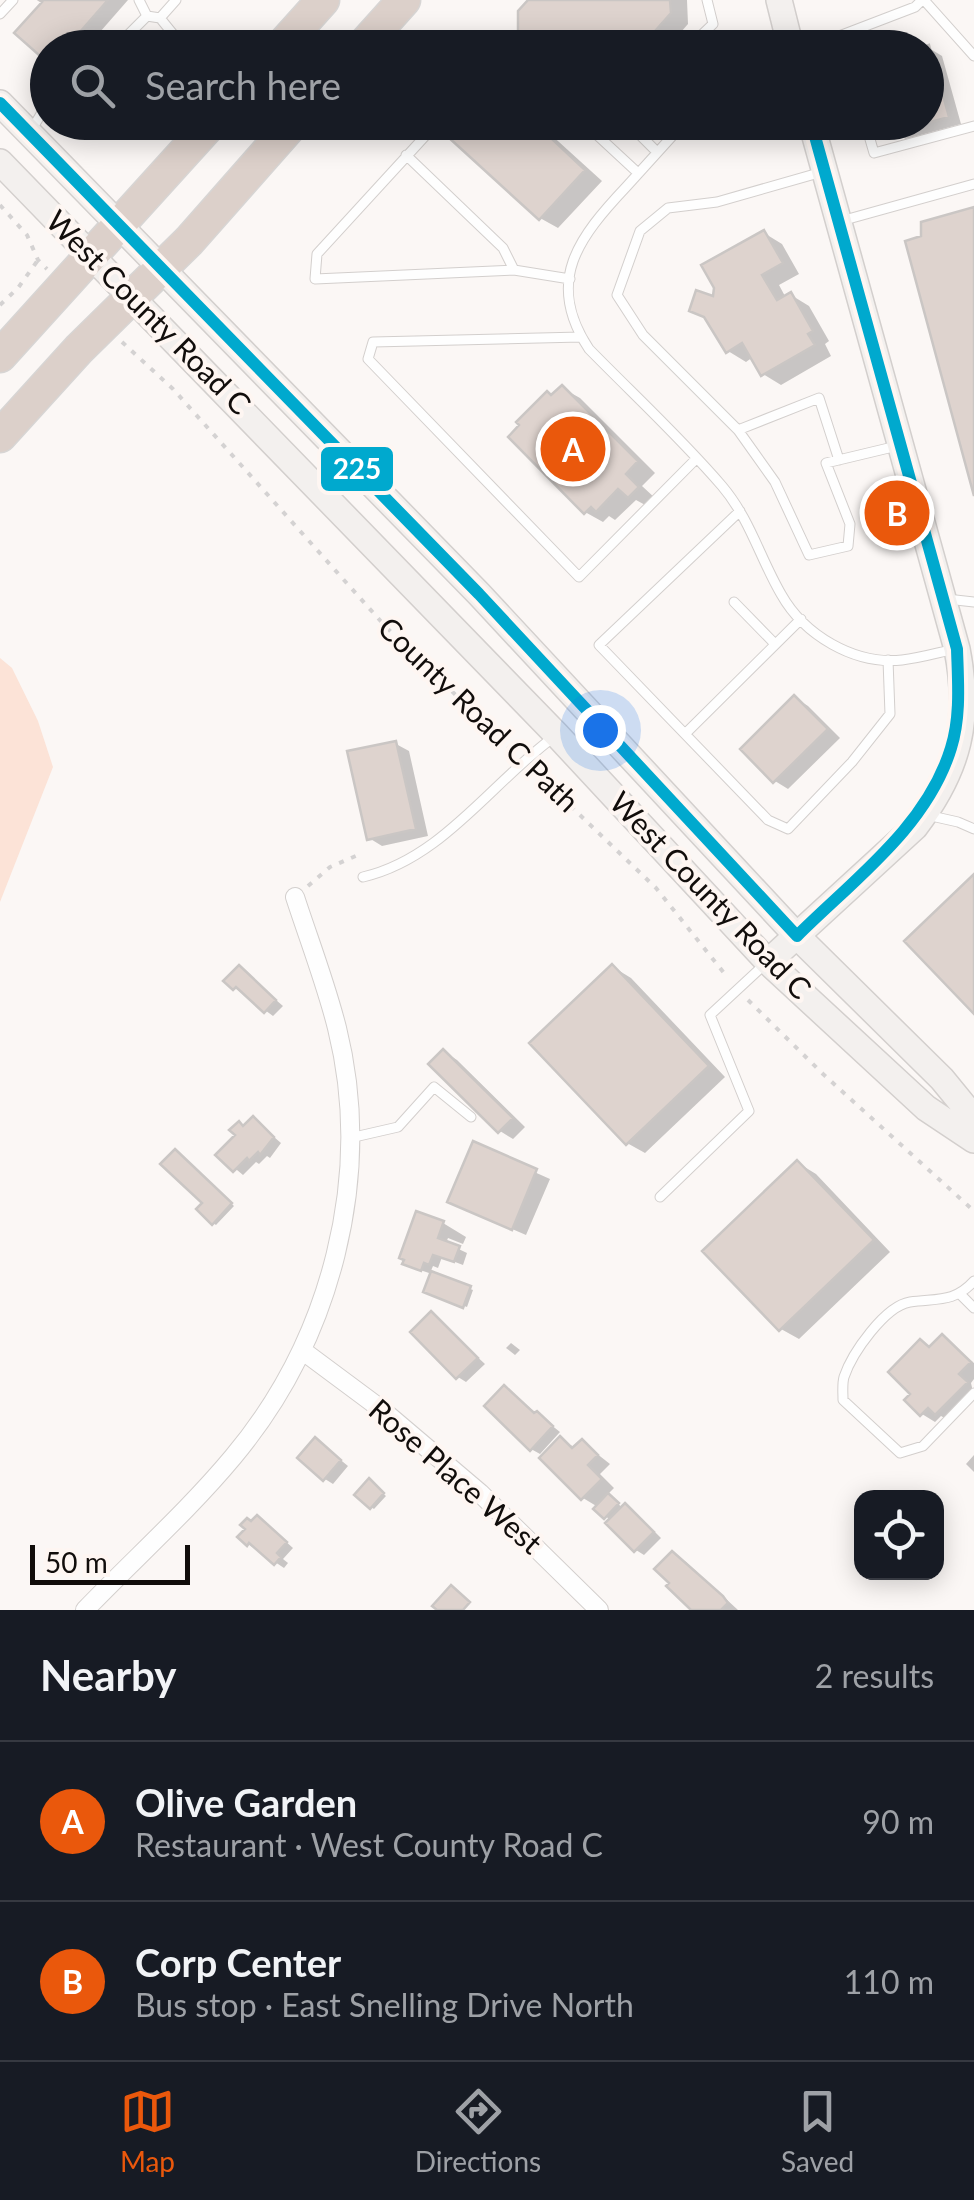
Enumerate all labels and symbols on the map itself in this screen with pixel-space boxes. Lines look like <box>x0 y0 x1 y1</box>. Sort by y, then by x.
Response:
street label: West County Road C <box>40 202 259 421</box>
pin: A <box>540 412 606 486</box>
line badge: 225 <box>319 445 395 493</box>
text: 225 <box>333 451 381 485</box>
pin: B <box>864 476 930 550</box>
street label: County Road C Path <box>372 609 587 819</box>
your location <box>575 705 626 756</box>
street label: West County Road C <box>603 784 820 1006</box>
street label: Rose Place West <box>362 1391 550 1561</box>
scale bar <box>30 1540 190 1584</box>

